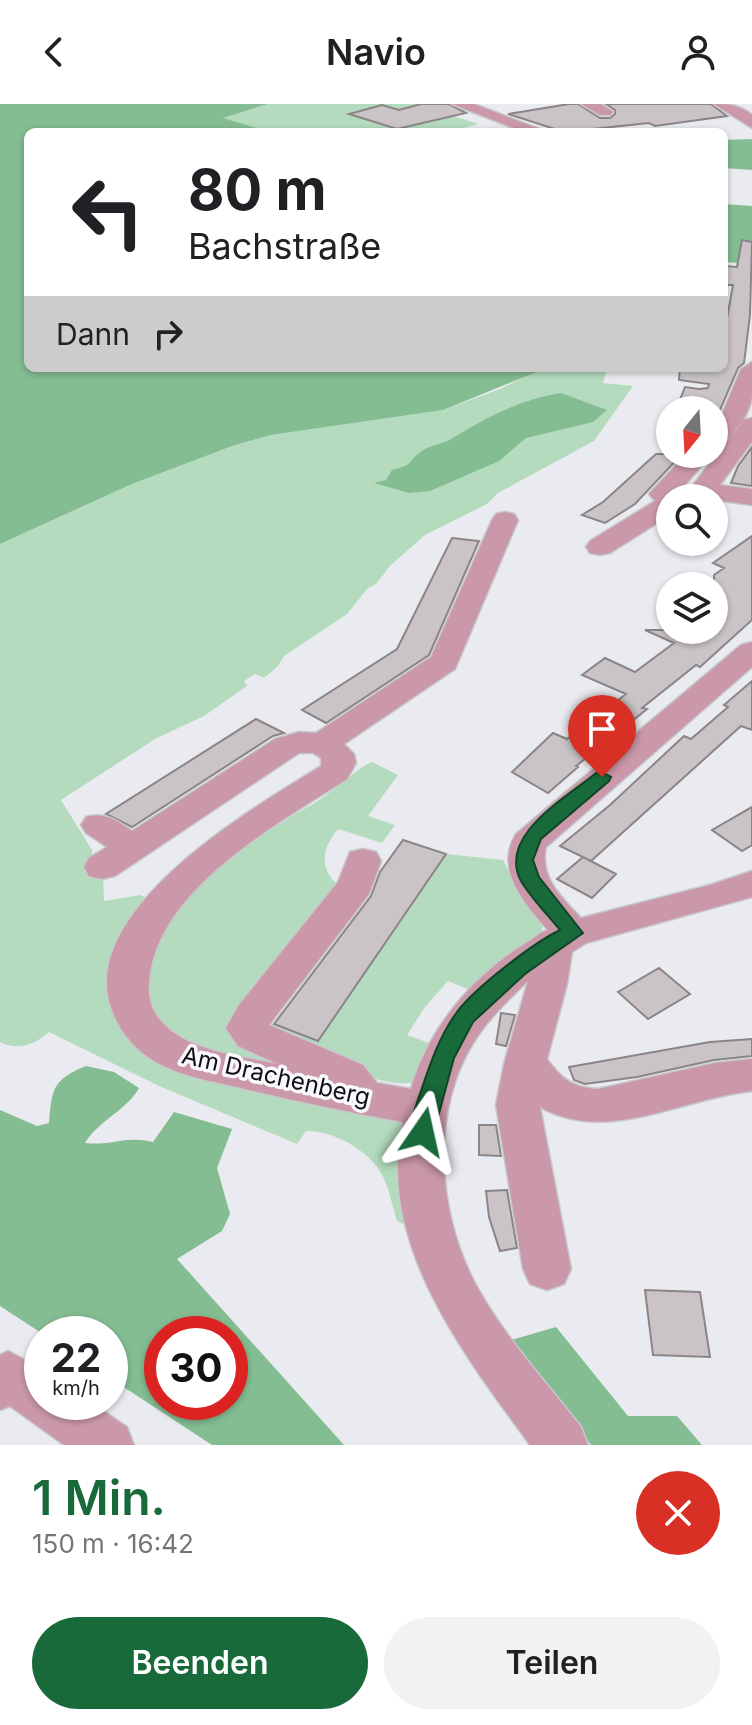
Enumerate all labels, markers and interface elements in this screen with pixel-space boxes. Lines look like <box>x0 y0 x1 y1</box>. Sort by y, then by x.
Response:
icon: back <box>32 30 76 74</box>
text: Navio <box>326 30 426 74</box>
icon: person <box>676 30 720 74</box>
text: 80 m <box>188 156 327 224</box>
icon: left <box>56 160 160 264</box>
text: Bachstraße <box>188 224 381 268</box>
icon: right <box>146 312 190 356</box>
text: Dann <box>56 316 130 352</box>
north arrow <box>656 396 728 468</box>
map controls <box>656 396 728 644</box>
button: search <box>656 484 728 556</box>
button: layers <box>656 572 728 644</box>
pin <box>568 695 636 777</box>
icon: arrive <box>580 707 624 751</box>
street label: Am Drachenberg <box>179 1040 373 1112</box>
position arrow <box>381 1090 465 1174</box>
speed limit sign: 30 <box>144 1316 248 1420</box>
text: 22 <box>51 1333 101 1382</box>
text: km/h <box>52 1376 100 1400</box>
text: 1 Min. <box>32 1468 166 1527</box>
button: close <box>636 1471 720 1555</box>
text: 150 m · 16:42 <box>32 1528 194 1559</box>
button: Beenden <box>32 1617 368 1709</box>
button: Teilen <box>384 1617 720 1709</box>

